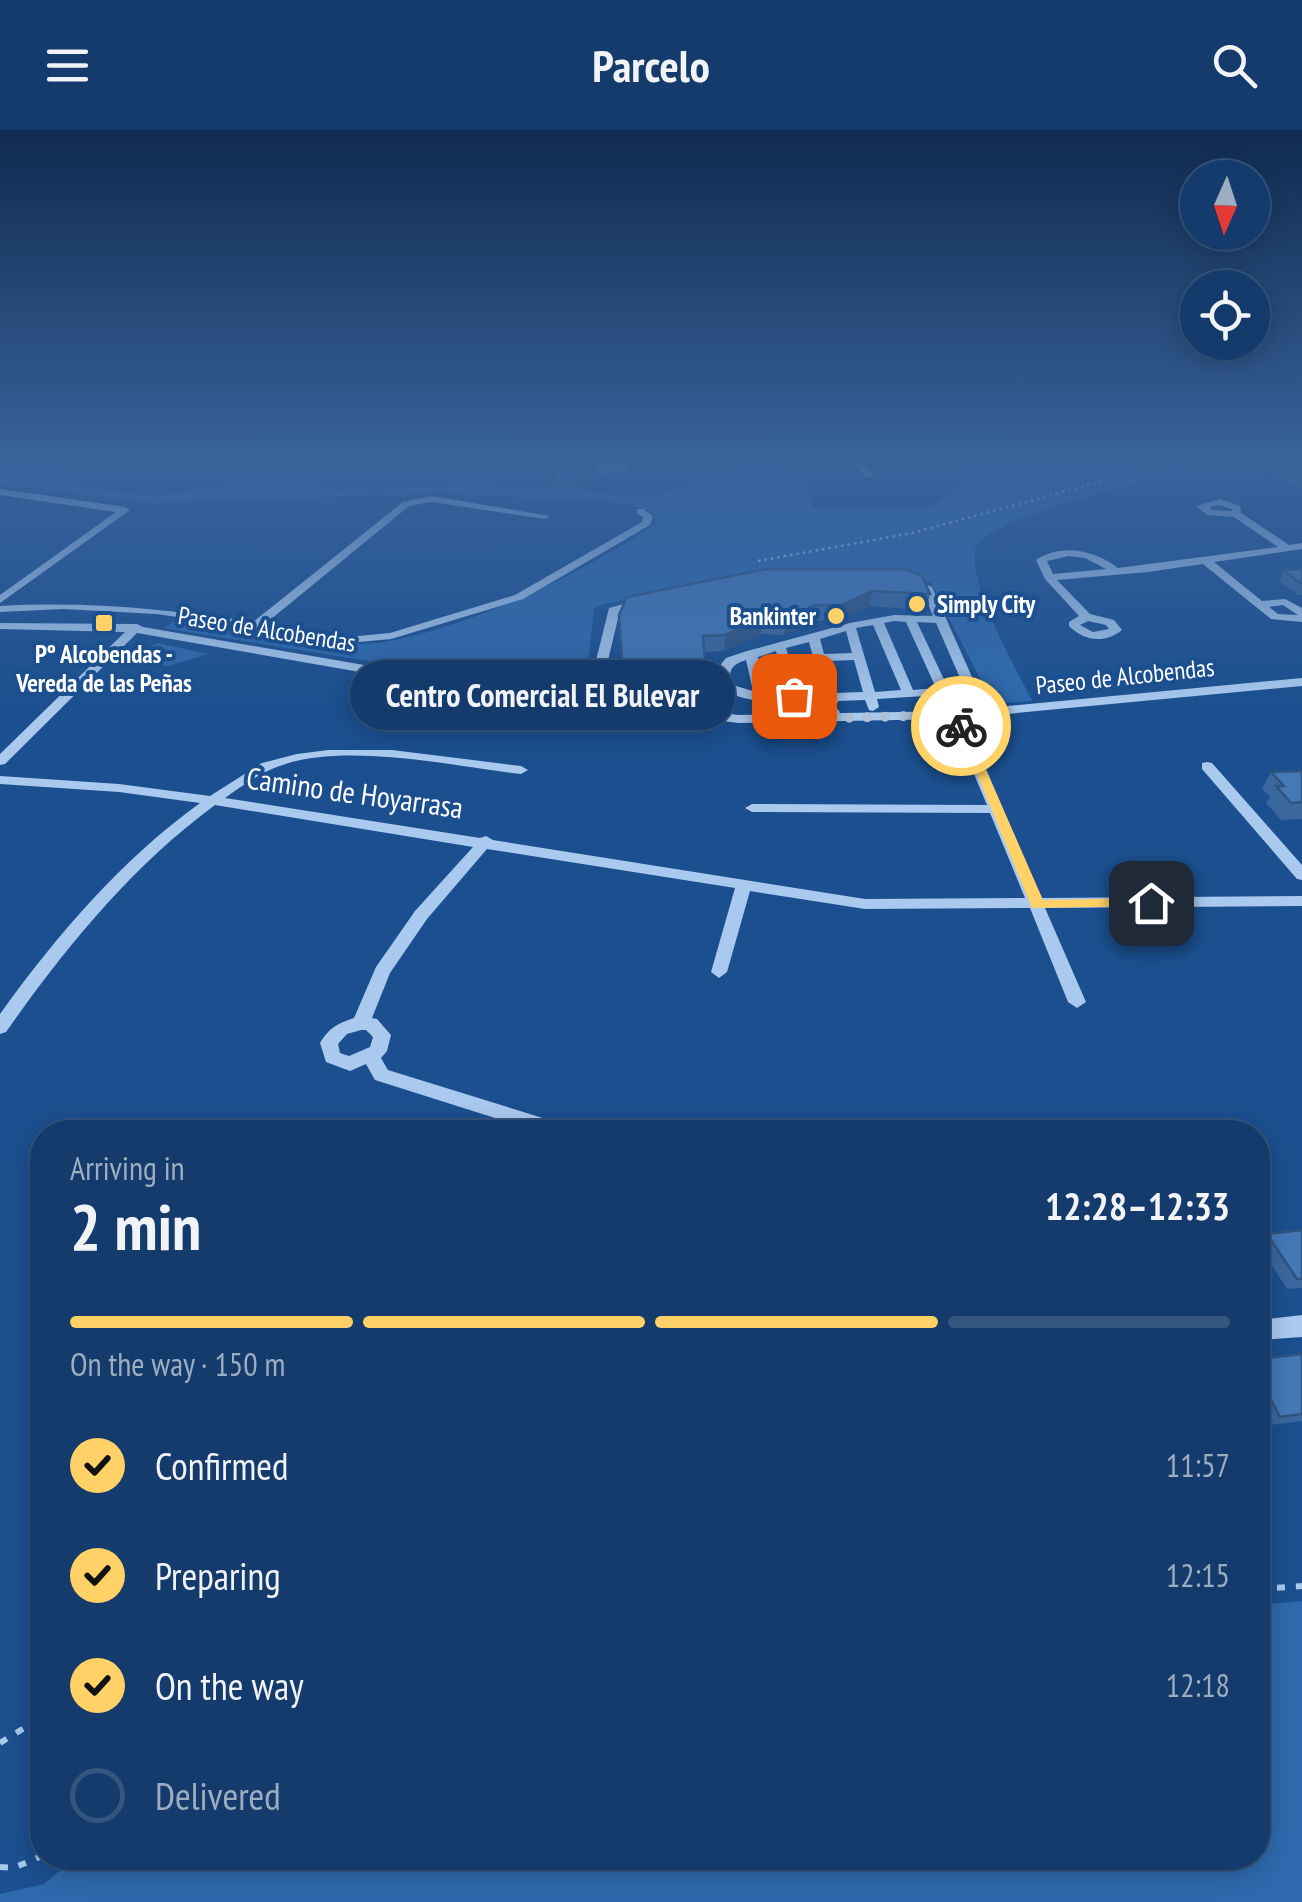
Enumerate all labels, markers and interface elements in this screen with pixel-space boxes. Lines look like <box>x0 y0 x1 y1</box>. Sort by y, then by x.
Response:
text: Parcelo <box>592 36 710 94</box>
icon: menu <box>40 38 95 93</box>
icon: search <box>1207 38 1262 93</box>
north arrow <box>1180 160 1270 250</box>
map controls <box>1180 160 1270 360</box>
button: locate <box>1180 270 1270 360</box>
place label: Simply City <box>937 588 1036 620</box>
marker: Simply City <box>906 593 928 615</box>
street label: Paseo de Alcobendas <box>176 599 358 659</box>
place label: Bankinter <box>730 600 817 632</box>
marker: Bankinter <box>825 605 847 627</box>
marker: Pº Alcobendas - Vereda de las Peñas <box>93 612 115 634</box>
place label: Pº Alcobendas - Vereda de las Peñas <box>15 638 192 699</box>
street label: Paseo de Alcobendas <box>1034 651 1216 701</box>
pin <box>752 654 837 739</box>
callout: Centro Comercial El Bulevar <box>349 661 734 731</box>
icon: bag <box>767 669 822 724</box>
text: Centro Comercial El Bulevar <box>386 674 699 716</box>
courier <box>911 676 1011 776</box>
icon: bike <box>934 699 989 754</box>
street label: Camino de Hoyarrasa <box>244 758 466 826</box>
pin <box>1109 861 1194 946</box>
icon: home <box>1124 876 1179 931</box>
text: Arriving in <box>70 1147 185 1189</box>
text: 12:28–12:33 <box>1045 1181 1230 1230</box>
text: 2 min <box>70 1184 201 1268</box>
text: On the way · 150 m <box>70 1343 285 1385</box>
icon: check <box>70 1438 125 1493</box>
text: Confirmed <box>155 1441 288 1490</box>
text: 11:57 <box>1166 1444 1230 1486</box>
icon: check <box>70 1548 125 1603</box>
text: Preparing <box>155 1551 281 1600</box>
text: 12:15 <box>1166 1554 1230 1596</box>
icon: check <box>70 1658 125 1713</box>
text: On the way <box>155 1661 303 1710</box>
text: 12:18 <box>1166 1664 1230 1706</box>
text: Delivered <box>155 1771 281 1820</box>

